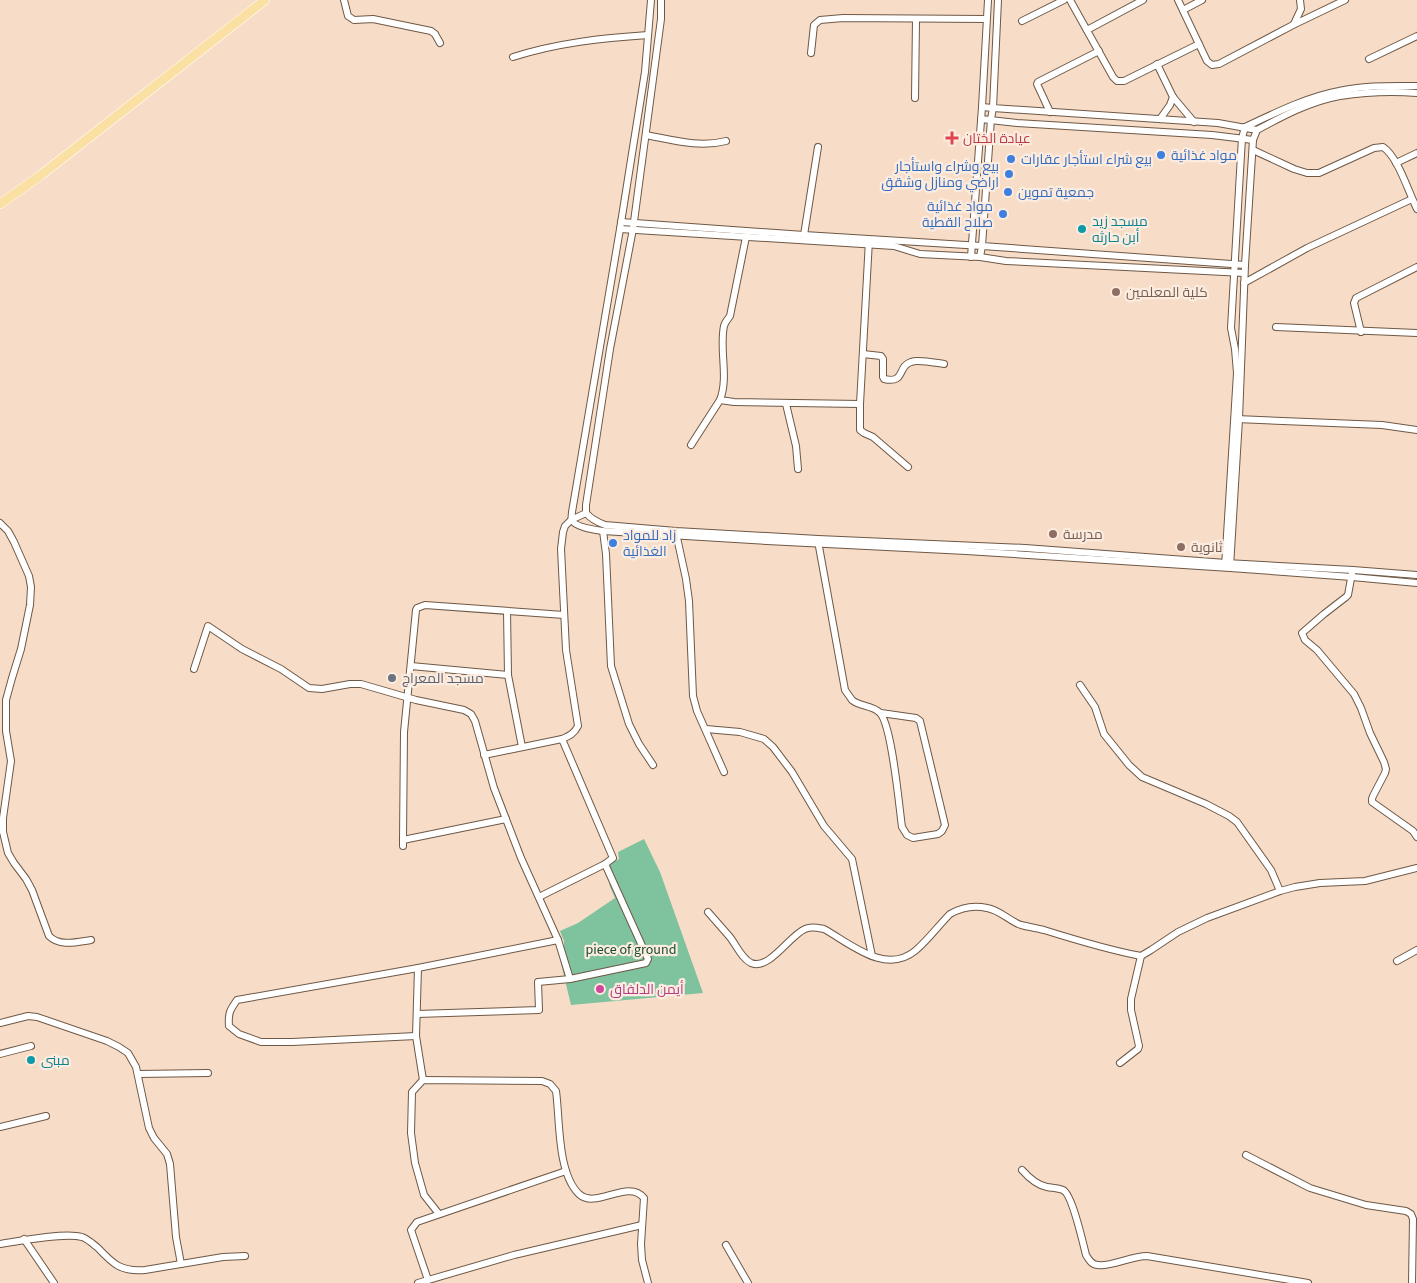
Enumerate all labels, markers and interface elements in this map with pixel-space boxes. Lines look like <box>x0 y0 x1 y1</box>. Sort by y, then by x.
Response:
place label: عيادة الختان <box>963 129 1031 149</box>
marker: عيادة الختان <box>945 131 959 145</box>
place label: مواد غذائية <box>1171 146 1237 166</box>
marker: مواد غذائية <box>1155 149 1167 161</box>
place label: بيع شراء استأجار عقارات <box>1021 150 1152 170</box>
marker: بيع شراء استأجار عقارات <box>1005 153 1017 165</box>
place label: بيع وشراء واستأجار اراضي ومنازل وشقق <box>881 157 999 193</box>
marker: بيع وشراء واستأجار اراضي ومنازل وشقق <box>1003 168 1015 180</box>
place label: جمعية تموين <box>1018 183 1094 203</box>
marker: جمعية تموين <box>1002 186 1014 198</box>
place label: مواد غذائية صلاح القطية <box>922 197 993 233</box>
marker: مواد غذائية صلاح القطية <box>997 208 1009 220</box>
place label: مسجد زيد أبن حارثه <box>1092 212 1148 248</box>
marker: مسجد زيد أبن حارثه <box>1076 223 1088 235</box>
place label: كلية المعلمين <box>1126 283 1208 303</box>
marker: كلية المعلمين <box>1110 286 1122 298</box>
place label: مدرسة <box>1063 525 1103 545</box>
place label: زاد للمواد الغذائية <box>623 526 676 562</box>
marker: مدرسة <box>1047 528 1059 540</box>
marker: زاد للمواد الغذائية <box>607 537 619 549</box>
place label: ثانوية <box>1191 538 1223 558</box>
marker: ثانوية <box>1175 541 1187 553</box>
place label: مسجد المعراج <box>402 669 484 689</box>
marker: مسجد المعراج <box>386 672 398 684</box>
park label: piece of ground <box>586 940 676 960</box>
place label: أيمن الدلفاق <box>610 980 684 1000</box>
marker: أيمن الدلفاق <box>594 983 606 995</box>
place label: مبنى <box>41 1051 70 1071</box>
marker: مبنى <box>25 1054 37 1066</box>

